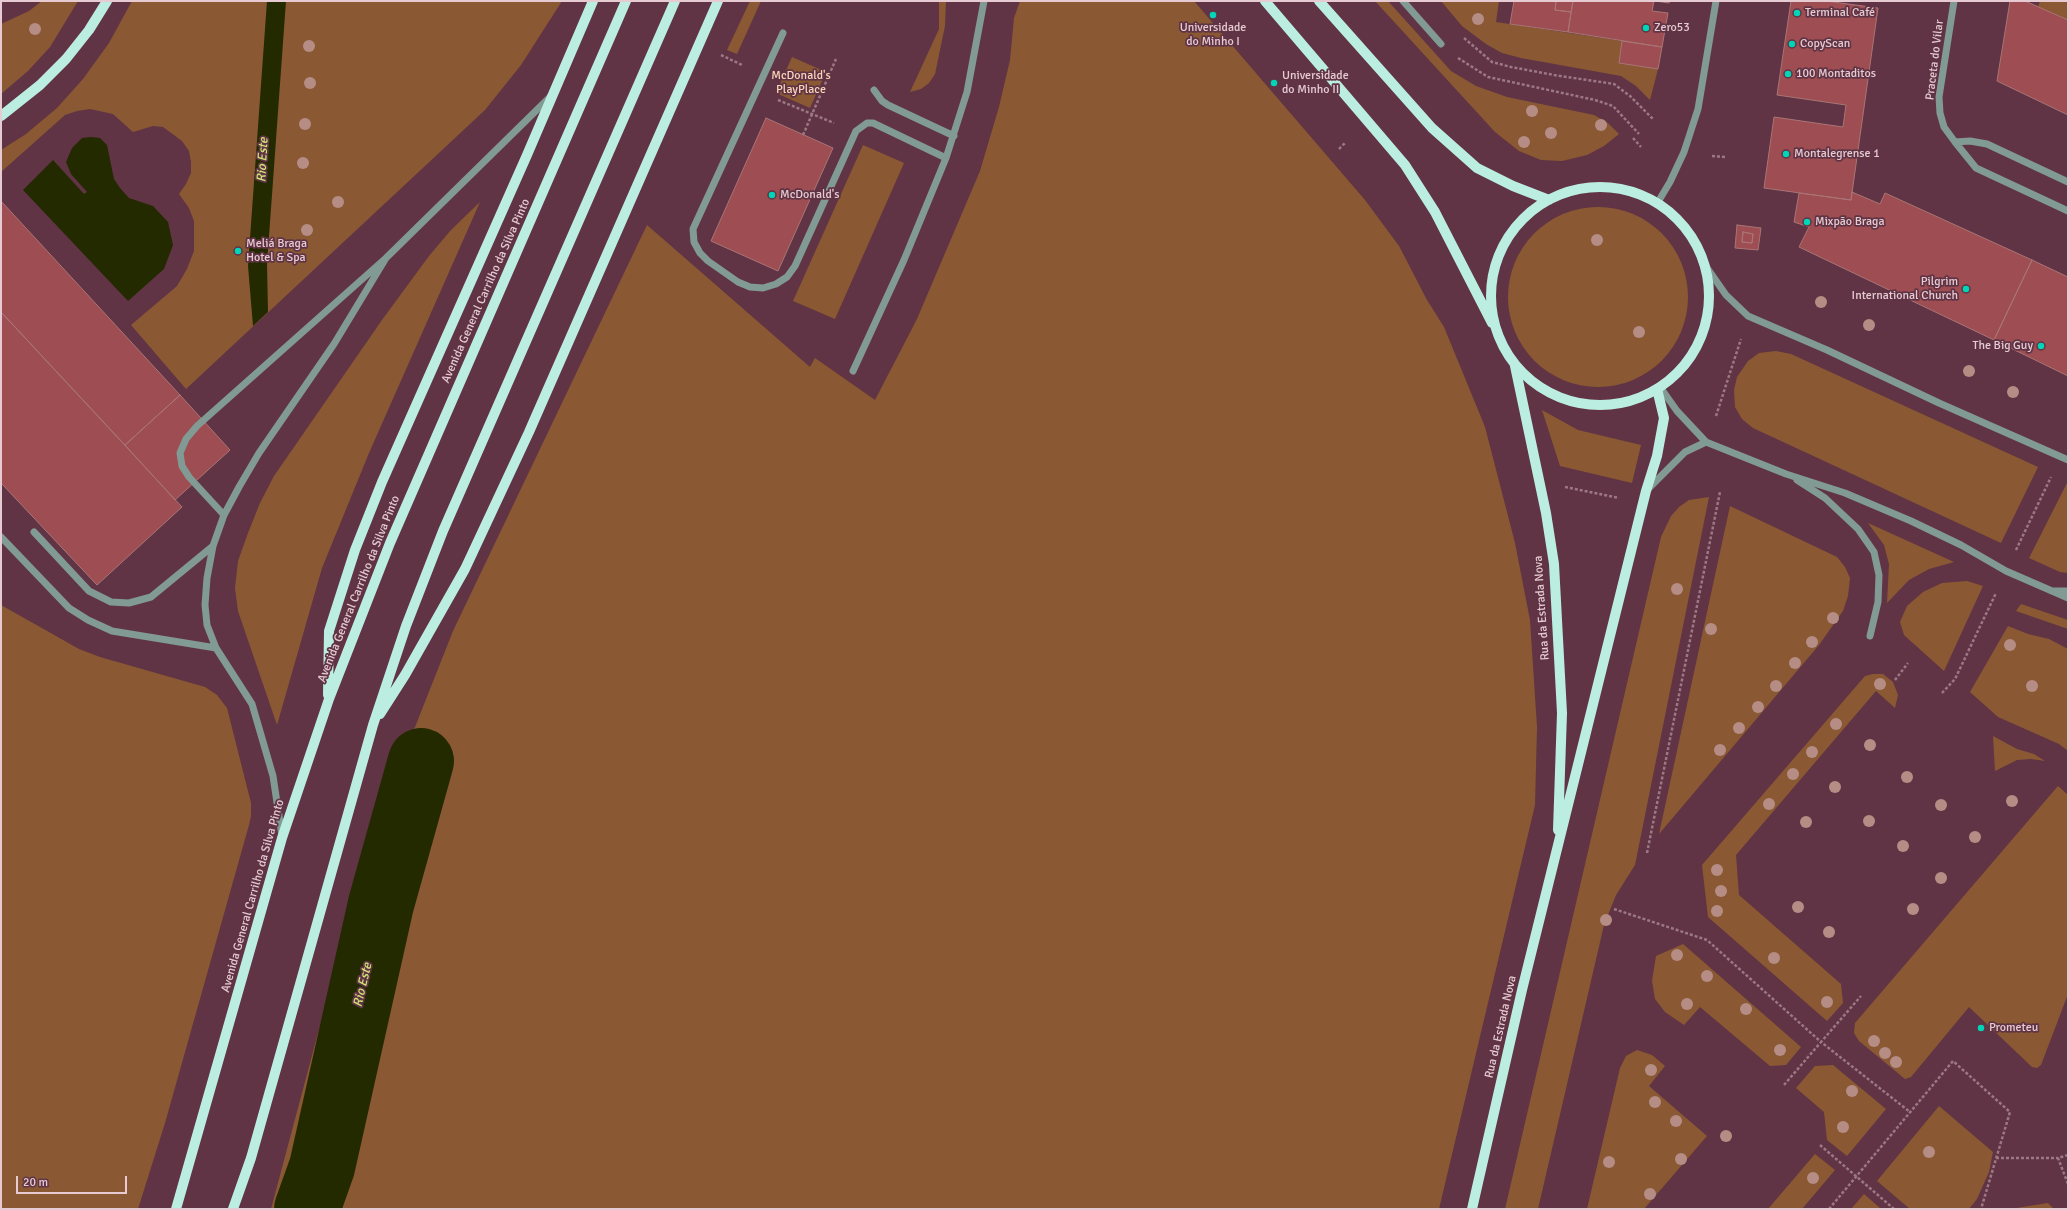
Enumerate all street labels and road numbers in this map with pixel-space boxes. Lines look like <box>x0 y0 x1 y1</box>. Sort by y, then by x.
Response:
street label: Praceta do Vilar <box>1923 19 1947 101</box>
street label: Avenida General Carrilho da Silva Pinto <box>439 197 533 385</box>
street label: Avenida General Carrilho da Silva Pinto <box>315 494 403 684</box>
street label: Rua da Estrada Nova <box>1531 555 1553 661</box>
street label: Avenida General Carrilho da Silva Pinto <box>218 798 288 994</box>
street label: Rua da Estrada Nova <box>1482 974 1520 1080</box>

